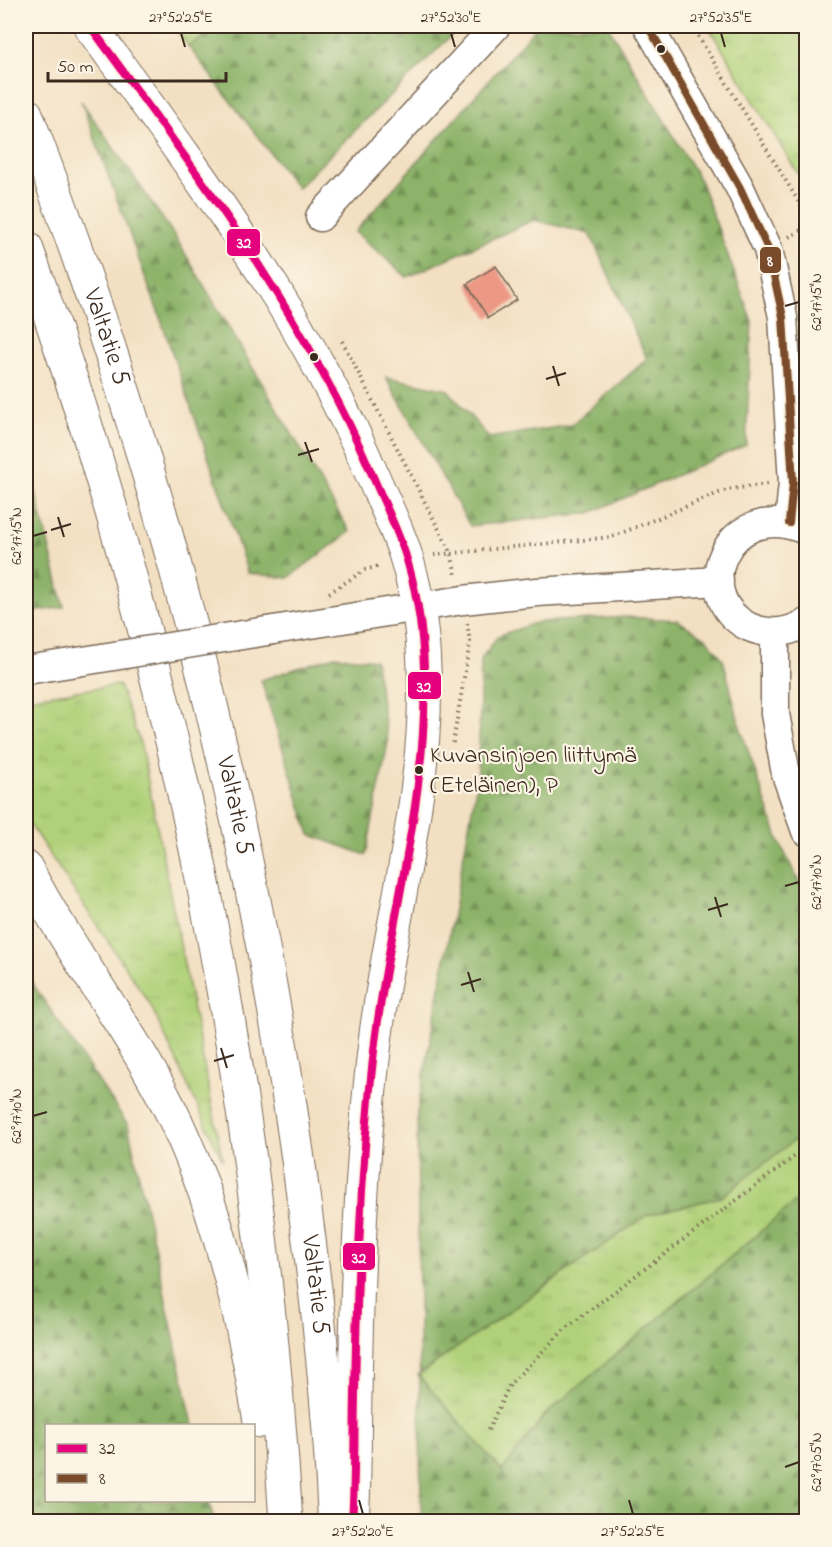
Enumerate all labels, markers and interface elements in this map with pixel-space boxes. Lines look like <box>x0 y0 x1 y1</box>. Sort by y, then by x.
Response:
text: 27°52'25"E <box>149 7 213 29</box>
text: 27°52'30"E <box>421 7 481 29</box>
text: 27°52'35"E <box>690 7 752 29</box>
unlabelled marker <box>655 43 667 55</box>
scale bar <box>48 45 226 83</box>
text: 50 m <box>57 55 94 81</box>
line badge: 32 <box>226 228 261 257</box>
text: 32 <box>236 232 251 256</box>
line badge: 8 <box>759 246 782 274</box>
text: 8 <box>766 250 773 274</box>
text: 62°17'15"N <box>806 273 828 331</box>
street label: Valtatie 5 <box>72 283 139 391</box>
unlabelled marker <box>308 351 320 363</box>
text: 62°17'15"N <box>6 507 28 565</box>
line badge: 32 <box>407 671 442 700</box>
text: 32 <box>416 676 431 700</box>
place label: Kuvansinjoen liittymä (Eteläinen), P <box>430 739 637 804</box>
street label: Valtatie 5 <box>205 752 263 859</box>
marker: Kuvansinjoen liittymä (Eteläinen), P <box>413 764 425 776</box>
text: 62°17'10"N <box>806 854 828 910</box>
text: 62°17'10"N <box>6 1088 28 1144</box>
street label: Valtatie 5 <box>290 1232 339 1337</box>
line badge: 32 <box>342 1242 376 1271</box>
text: 32 <box>351 1247 366 1271</box>
legend <box>45 1424 255 1502</box>
text: 62°17'05"N <box>806 1432 828 1492</box>
text: 32 <box>99 1437 115 1463</box>
text: 8 <box>99 1467 106 1493</box>
text: 27°52'20"E <box>332 1521 394 1543</box>
text: 27°52'25"E <box>601 1521 665 1543</box>

